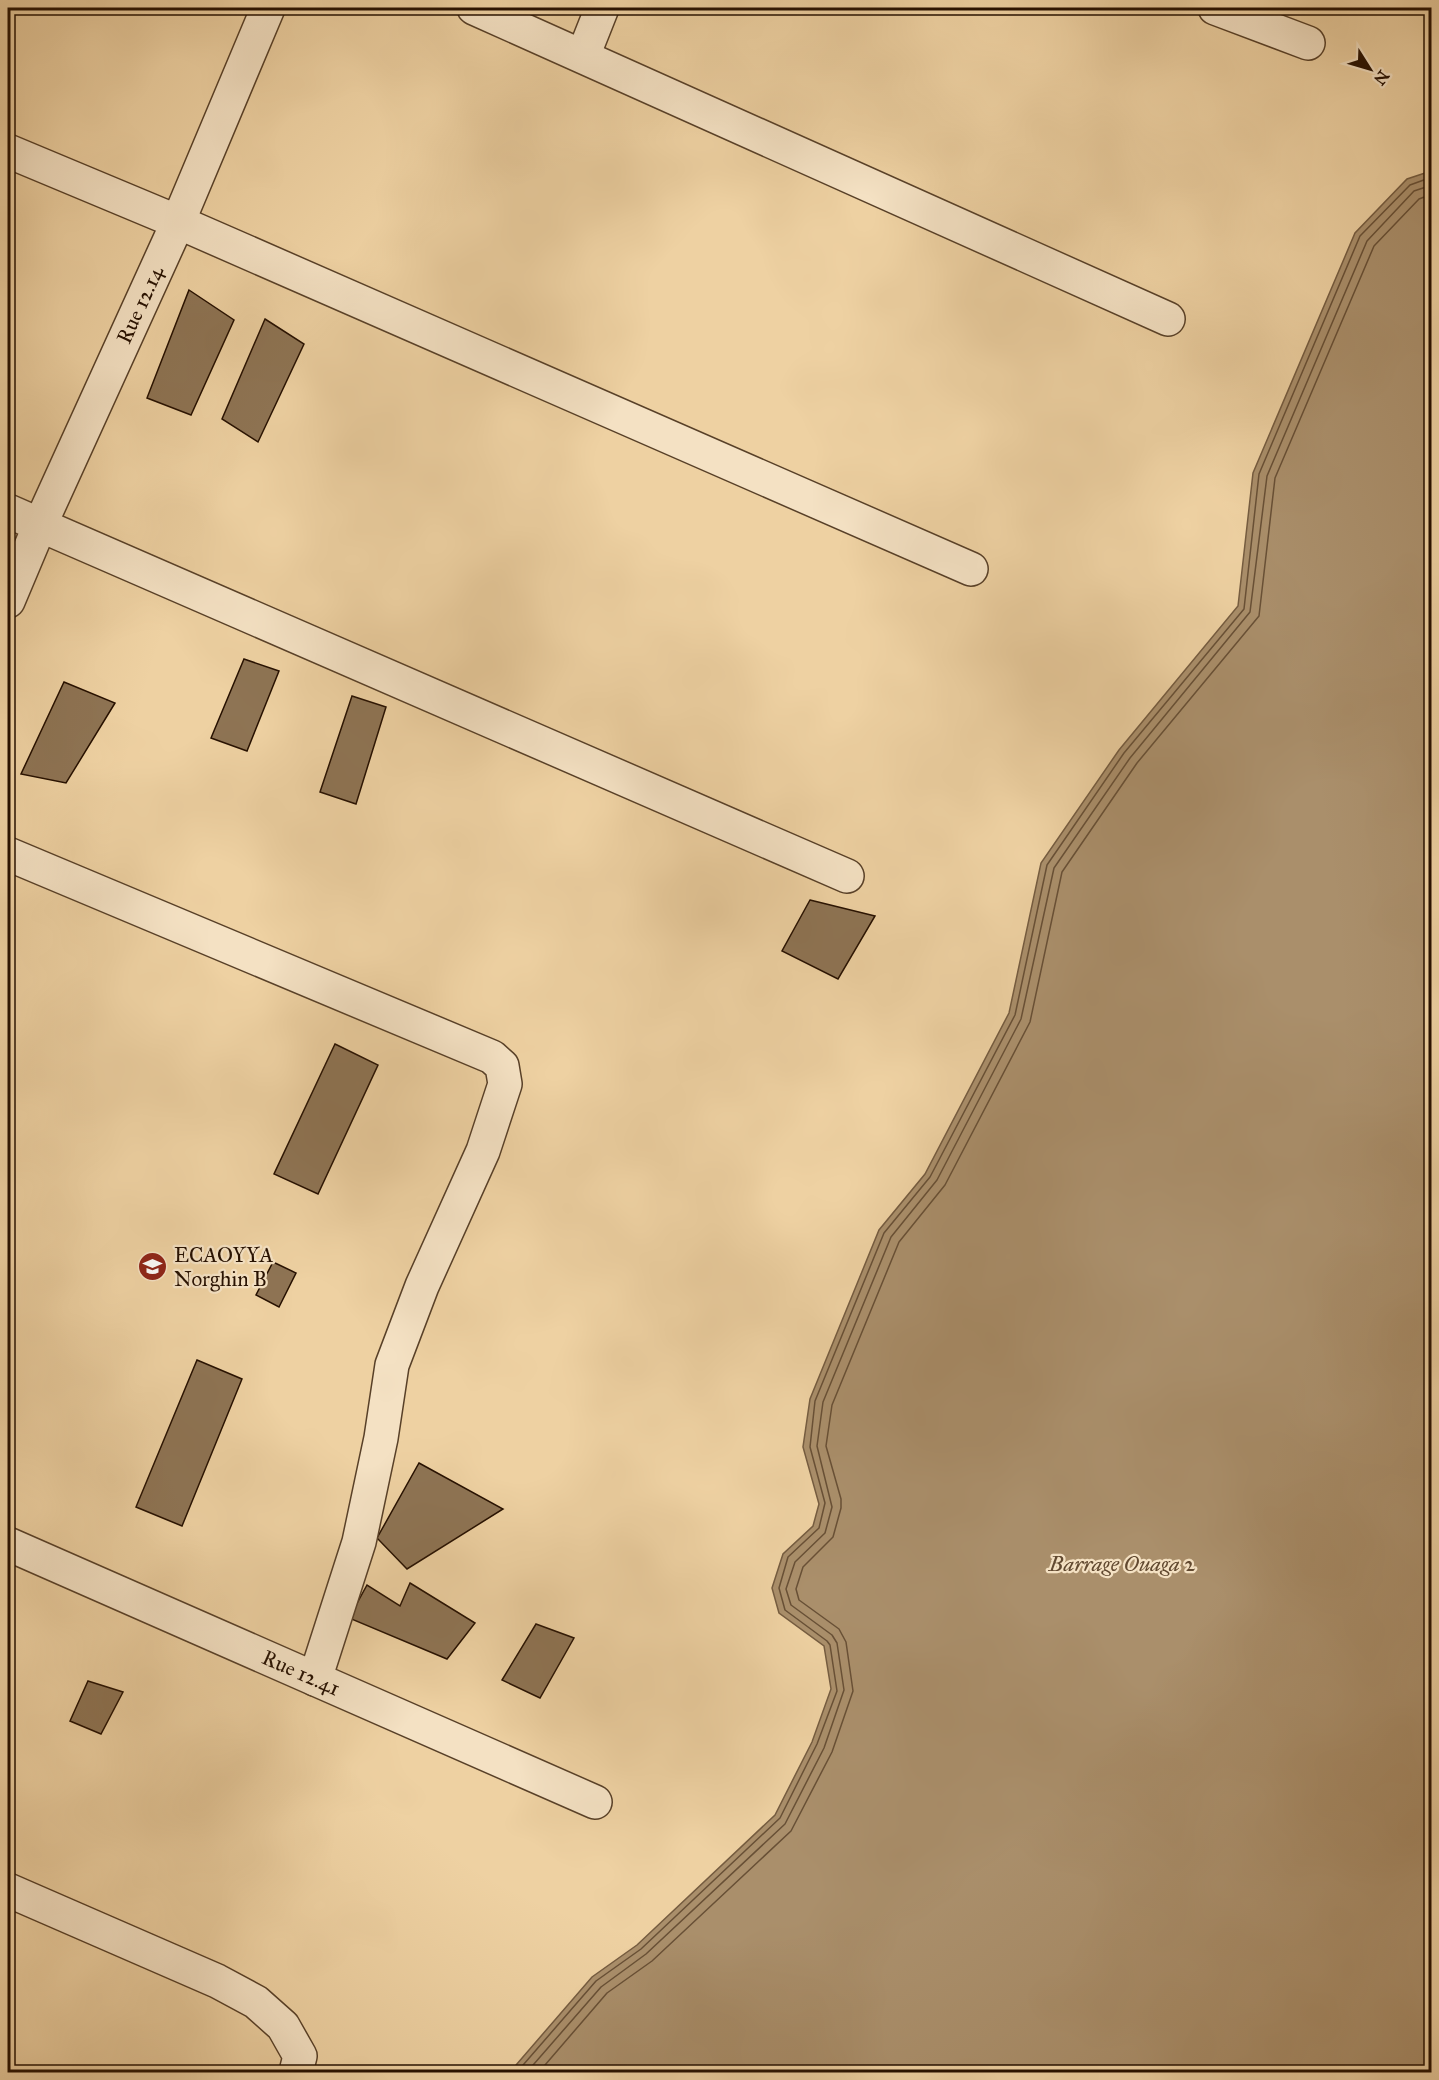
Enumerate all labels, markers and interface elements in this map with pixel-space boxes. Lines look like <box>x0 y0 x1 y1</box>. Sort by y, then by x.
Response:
north arrow <box>1340 39 1400 99</box>
text: N <box>1370 67 1393 89</box>
street label: Rue 12.14 <box>111 261 170 348</box>
place label: ECAOYYA Norghin B <box>174 1242 273 1292</box>
school or university icon: ECAOYYA Norghin B <box>137 1251 169 1283</box>
water label: Barrage Ouaga 2 <box>1048 1550 1195 1577</box>
street label: Rue 12.41 <box>258 1644 344 1702</box>

